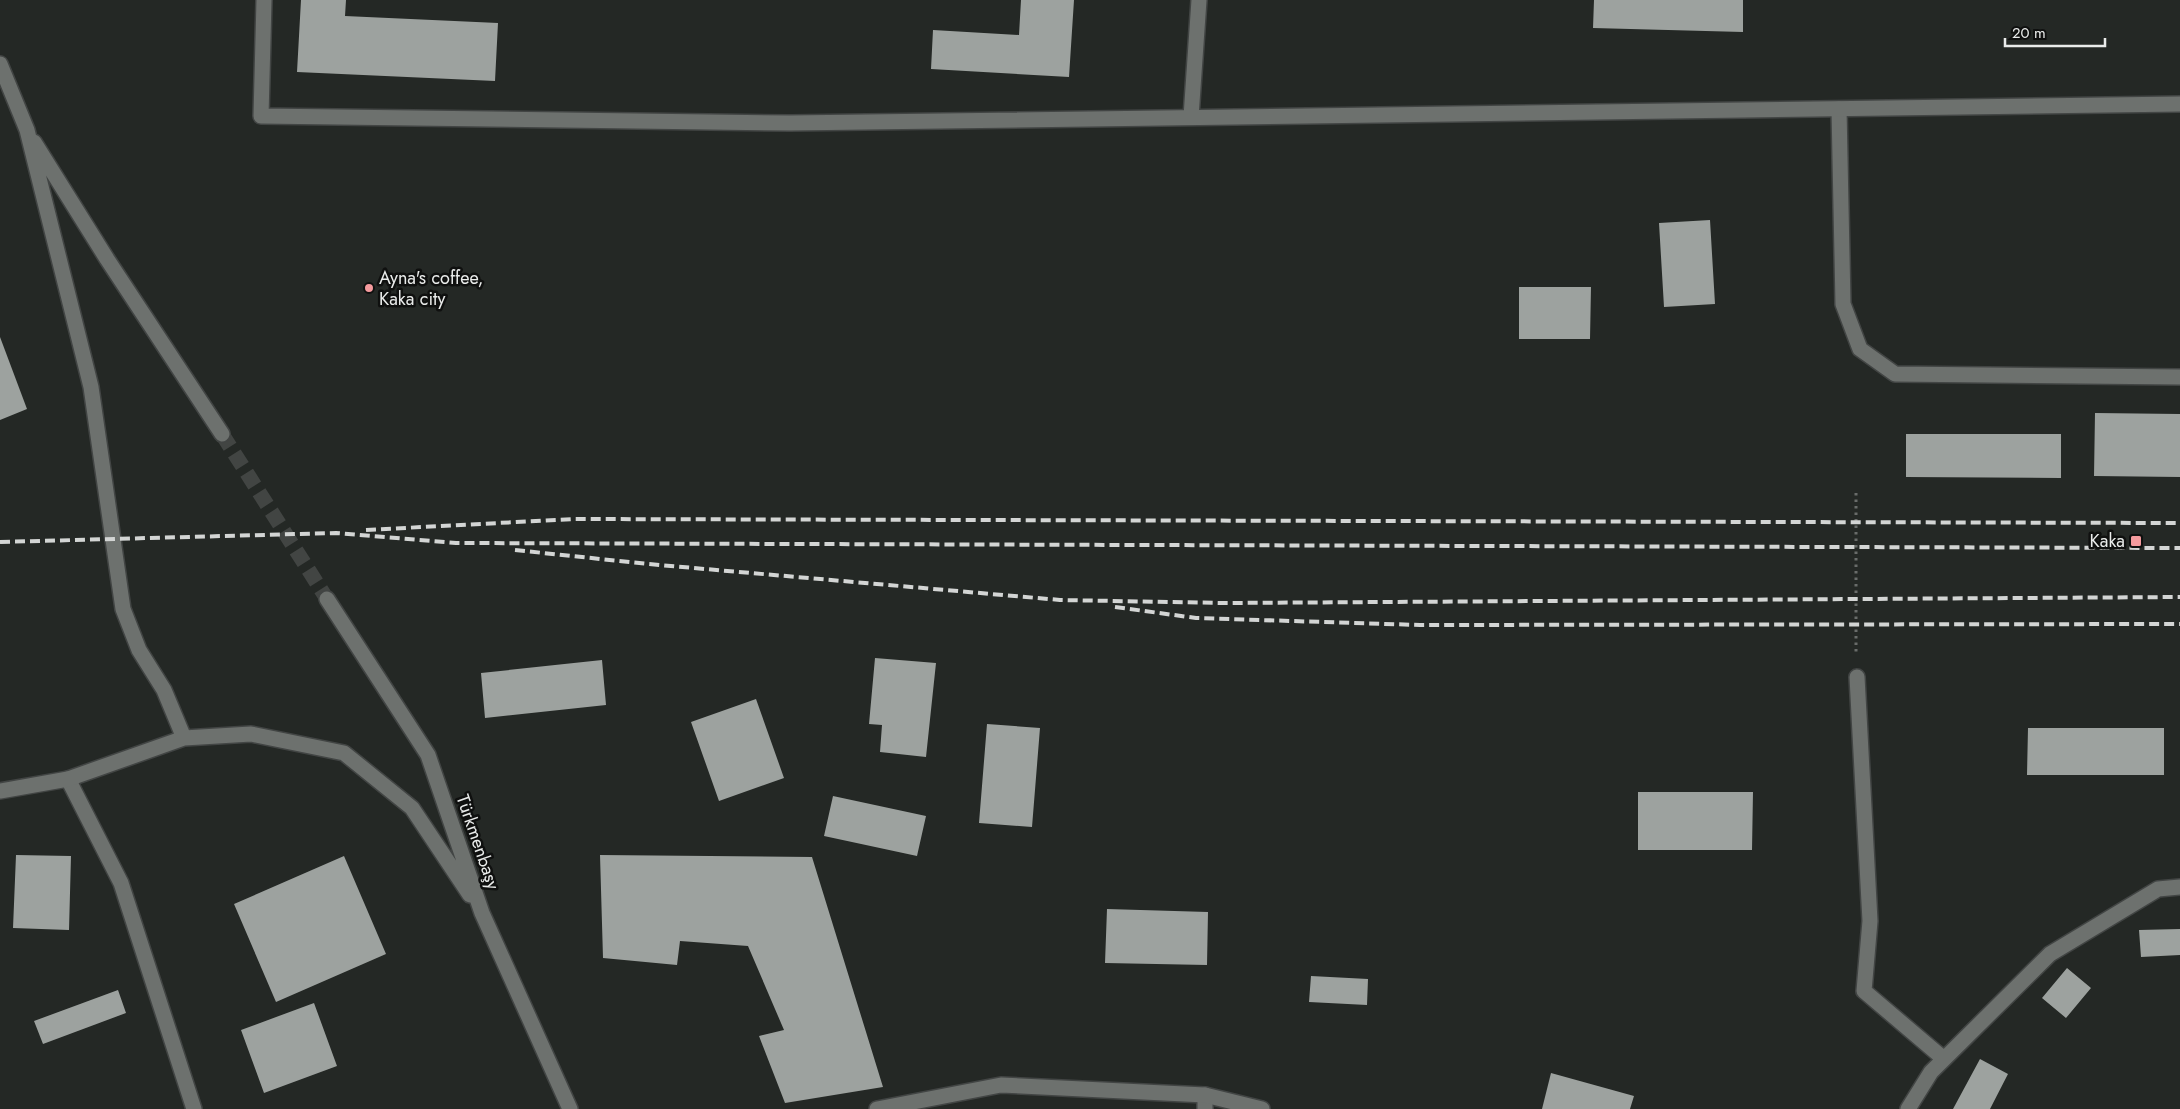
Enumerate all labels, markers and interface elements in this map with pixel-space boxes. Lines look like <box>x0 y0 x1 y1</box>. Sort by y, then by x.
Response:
scale bar <box>2005 15 2105 47</box>
text: 20 m <box>2012 22 2046 44</box>
place label: Ayna's coffee, Kaka city <box>379 265 483 312</box>
marker: Ayna's coffee, Kaka city <box>363 282 375 294</box>
place label: Kaka <box>2090 528 2125 554</box>
marker: Kaka <box>2129 534 2143 548</box>
street label: Türkmenbaşy <box>450 791 506 893</box>

